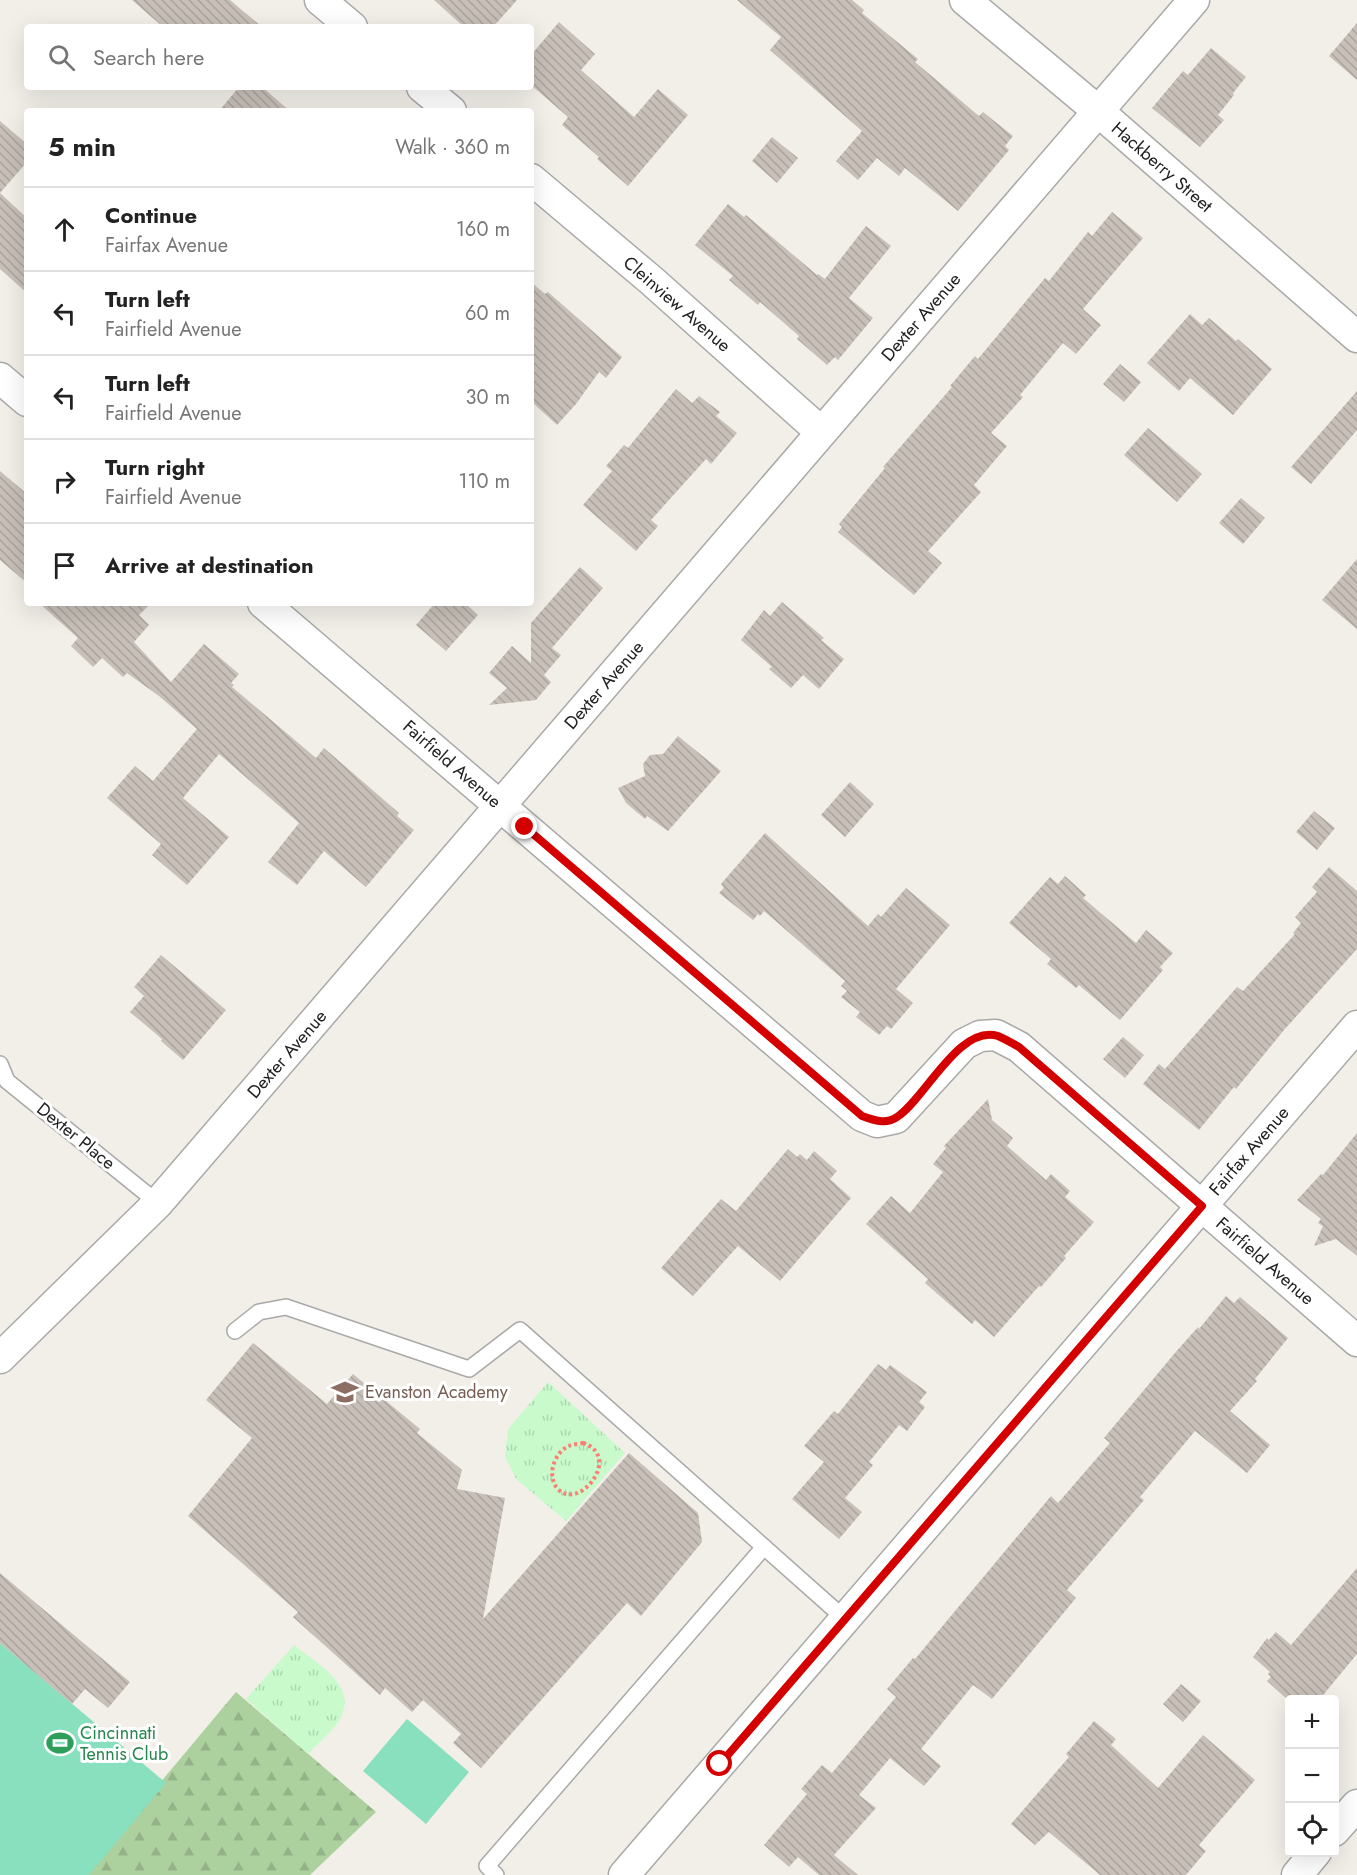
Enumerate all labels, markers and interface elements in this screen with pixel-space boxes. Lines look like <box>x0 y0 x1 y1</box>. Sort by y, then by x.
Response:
search box <box>24 24 534 90</box>
icon: search <box>45 41 78 74</box>
text: Search here <box>93 41 204 73</box>
street label: Hackberry Street <box>1106 116 1219 219</box>
text: 5 min <box>48 128 116 166</box>
text: Walk · 360 m <box>395 133 510 162</box>
text: Continue <box>105 199 197 231</box>
icon: ahead <box>48 213 81 246</box>
text: 160 m <box>456 215 510 244</box>
text: Fairfax Avenue <box>105 231 228 260</box>
street label: Cleinview Avenue <box>617 250 737 358</box>
street label: Dexter Avenue <box>875 267 967 367</box>
text: Turn left <box>105 283 190 315</box>
icon: left <box>48 297 81 330</box>
text: 60 m <box>465 299 510 328</box>
text: Fairfield Avenue <box>105 315 242 344</box>
text: Turn left <box>105 367 190 399</box>
icon: left <box>48 381 81 414</box>
text: 30 m <box>465 383 510 412</box>
text: Fairfield Avenue <box>105 399 242 428</box>
text: Turn right <box>105 451 205 483</box>
icon: right <box>48 465 81 498</box>
text: 110 m <box>458 467 510 496</box>
text: Fairfield Avenue <box>105 483 242 512</box>
icon: arrive <box>48 549 81 582</box>
text: Arrive at destination <box>105 549 314 581</box>
street label: Dexter Avenue <box>558 635 650 735</box>
street label: Fairfield Avenue <box>397 714 507 814</box>
route end <box>511 813 537 839</box>
street label: Dexter Avenue <box>241 1004 333 1104</box>
street label: Dexter Place <box>31 1096 121 1176</box>
street label: Fairfax Avenue <box>1203 1101 1295 1201</box>
street label: Fairfield Avenue <box>1210 1211 1320 1311</box>
school or university icon: Evanston Academy <box>330 1377 360 1407</box>
place label: Evanston Academy <box>365 1379 508 1405</box>
map controls <box>1285 1695 1339 1857</box>
button: + <box>1285 1695 1339 1749</box>
place label: Cincinnati Tennis Club <box>80 1720 168 1767</box>
sports icon: Cincinnati Tennis Club <box>45 1728 75 1758</box>
button: − <box>1285 1749 1339 1803</box>
route start <box>706 1750 732 1776</box>
button: locate <box>1285 1803 1339 1857</box>

